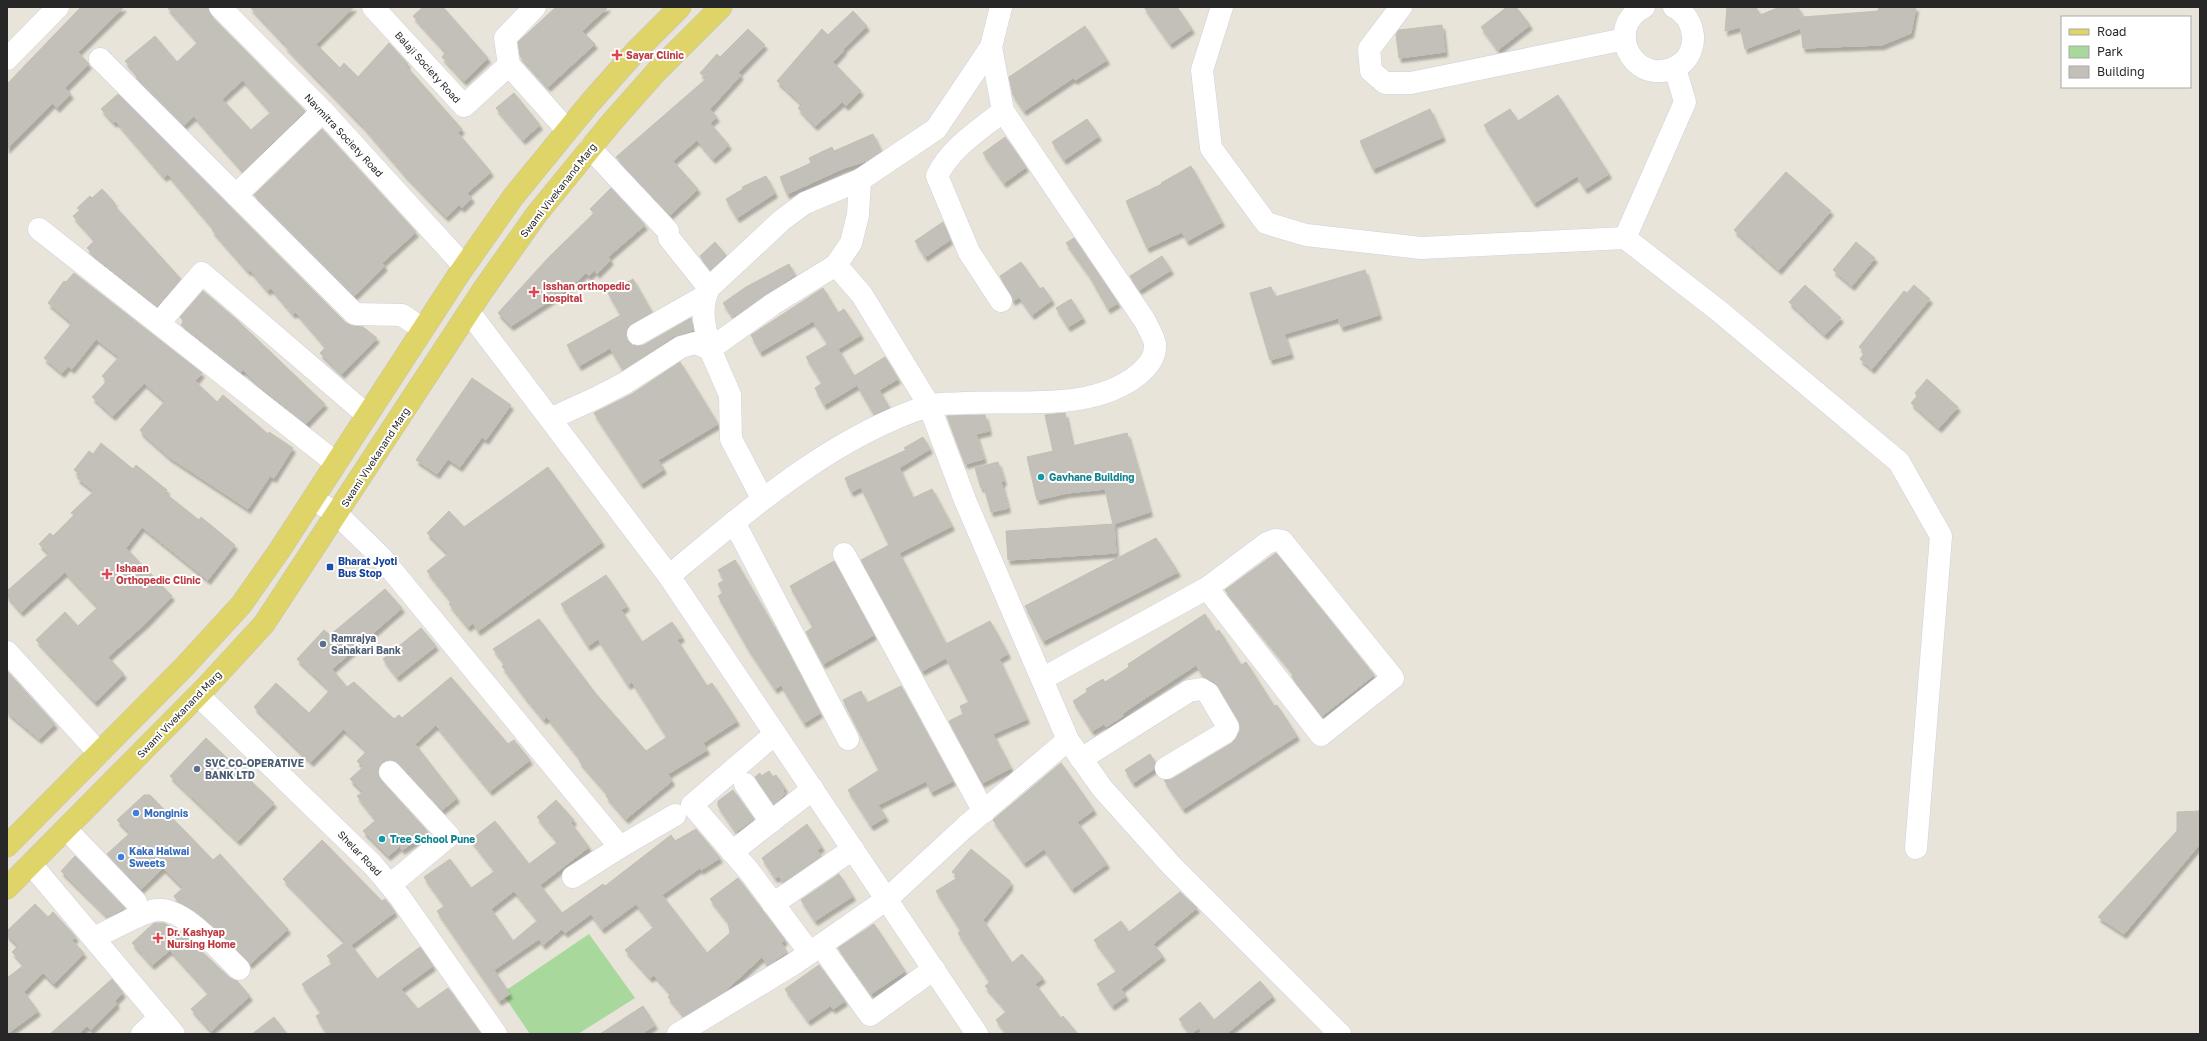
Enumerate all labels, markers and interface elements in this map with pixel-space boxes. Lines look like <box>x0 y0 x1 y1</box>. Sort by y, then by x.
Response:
legend <box>2061 16 2191 88</box>
text: Road <box>2097 24 2126 39</box>
street label: Balaji Society Road <box>393 29 463 105</box>
text: Park <box>2097 44 2123 59</box>
marker: Sayar Clinic <box>611 49 623 61</box>
place label: Sayar Clinic <box>626 49 684 61</box>
text: Building <box>2097 64 2145 79</box>
street label: Navmitra Society Road <box>302 91 386 179</box>
street label: Swami Vivekanand Marg <box>517 140 599 240</box>
place label: isshan orthopedic hospital <box>543 280 630 304</box>
marker: isshan orthopedic hospital <box>528 286 540 298</box>
street label: Swami Vivekanand Marg <box>338 405 412 509</box>
place label: Gavhane Building <box>1049 471 1134 483</box>
marker: Gavhane Building <box>1036 472 1046 482</box>
place label: Bharat Jyoti Bus Stop <box>338 555 397 579</box>
place label: Ishaan Orthopedic Clinic <box>116 562 201 586</box>
marker: Bharat Jyoti Bus Stop <box>325 562 335 572</box>
marker: Ishaan Orthopedic Clinic <box>101 568 113 580</box>
place label: Ramrajya Sahakari Bank <box>331 632 401 656</box>
marker: Ramrajya Sahakari Bank <box>318 639 328 649</box>
street label: Swami Vivekanand Marg <box>134 668 224 760</box>
place label: SVC CO-OPERATIVE BANK LTD <box>205 757 304 781</box>
marker: SVC CO-OPERATIVE BANK LTD <box>192 764 202 774</box>
place label: Monginis <box>144 807 189 819</box>
marker: Monginis <box>131 808 141 818</box>
street label: Shelar Road <box>336 828 384 878</box>
place label: Tree School Pune <box>390 833 475 845</box>
marker: Tree School Pune <box>377 834 387 844</box>
place label: Kaka Halwai Sweets <box>129 845 189 869</box>
marker: Kaka Halwai Sweets <box>116 852 126 862</box>
place label: Dr. Kashyap Nursing Home <box>167 926 236 950</box>
marker: Dr. Kashyap Nursing Home <box>152 932 164 944</box>

